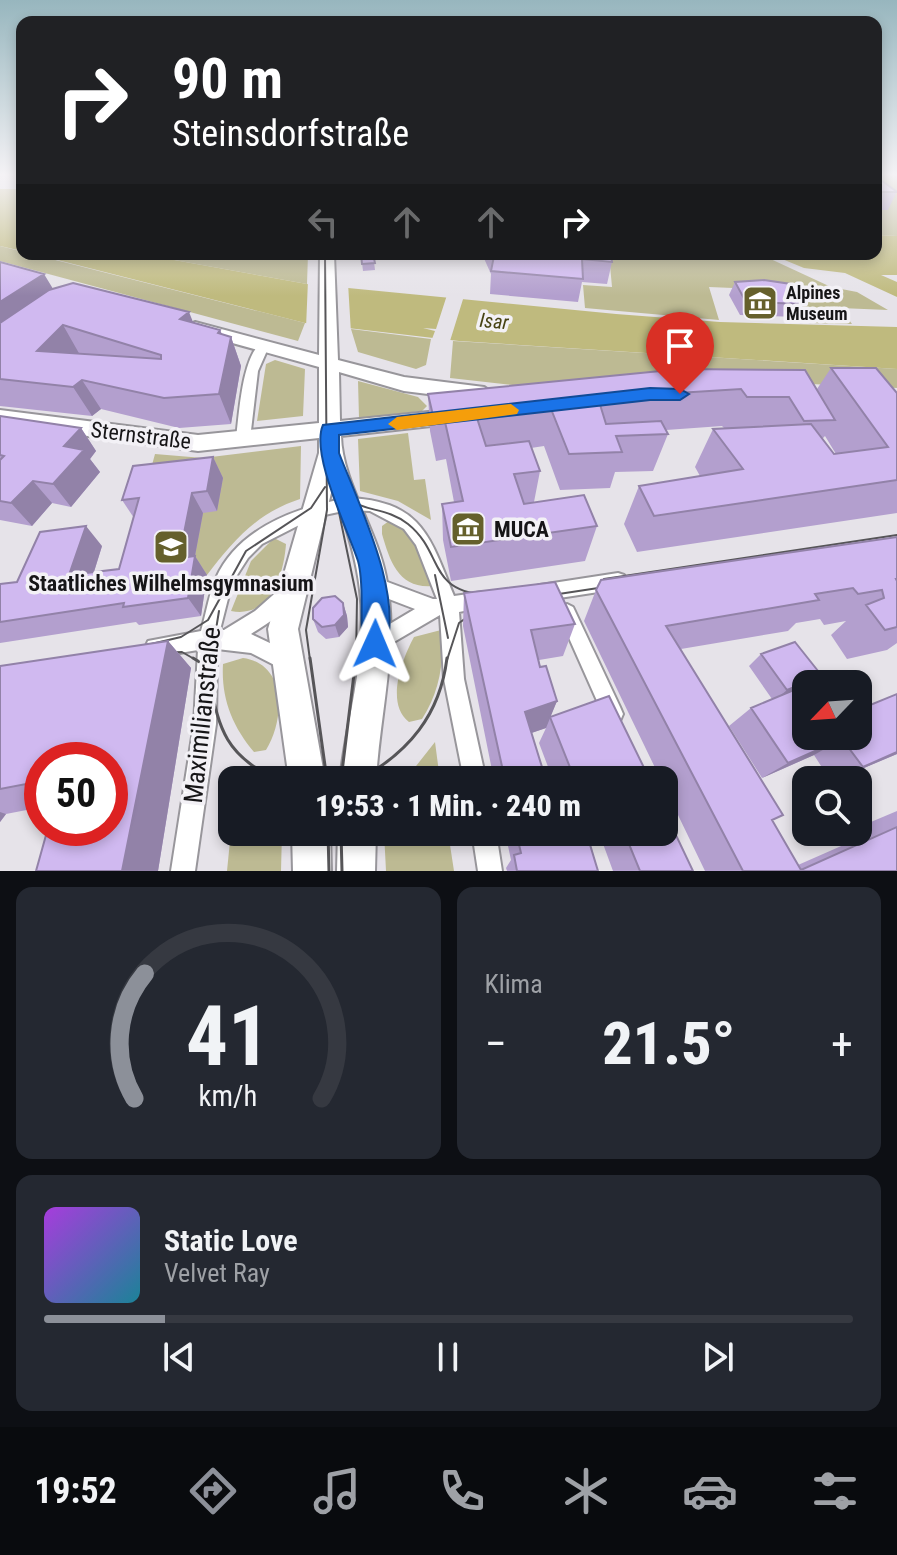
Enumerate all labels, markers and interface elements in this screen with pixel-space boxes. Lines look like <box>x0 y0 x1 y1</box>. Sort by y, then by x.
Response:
text: 90 m <box>172 46 283 112</box>
icon: right <box>40 48 144 152</box>
text: Steinsdorfstraße <box>172 113 409 155</box>
icon: left <box>301 200 345 244</box>
icon: ahead <box>385 200 429 244</box>
icon: ahead <box>469 200 513 244</box>
icon: right <box>553 200 597 244</box>
place label: Alpines Museum <box>786 282 848 324</box>
museum icon: Alpines Museum <box>741 284 779 322</box>
water label: Isar <box>479 308 511 334</box>
pin <box>646 312 714 394</box>
icon: arrive <box>658 324 702 368</box>
street label: Sternstraße <box>89 417 192 454</box>
museum icon: MUCA <box>449 510 487 548</box>
place label: MUCA <box>494 517 549 542</box>
school or university icon: Staatliches Wilhelmsgymnasium <box>152 528 190 566</box>
place label: Staatliches Wilhelmsgymnasium <box>28 571 314 596</box>
position arrow <box>333 602 417 686</box>
street label: Maximilianstraße <box>178 625 226 805</box>
north arrow <box>792 670 872 750</box>
map controls <box>792 670 872 846</box>
speed limit sign: 50 <box>24 742 128 846</box>
button: search <box>792 766 872 846</box>
text: 19:53 · 1 Min. · 240 m <box>315 788 581 823</box>
text: Klima <box>485 969 543 999</box>
text: 41 <box>186 988 270 1085</box>
text: 21.5° <box>602 1008 735 1079</box>
text: − <box>485 1018 507 1070</box>
text: + <box>831 1018 853 1070</box>
text: km/h <box>199 1079 258 1113</box>
text: Static Love <box>164 1223 298 1258</box>
text: Velvet Ray <box>164 1258 270 1288</box>
icon: previous <box>157 1335 201 1379</box>
icon: pause <box>426 1335 470 1379</box>
icon: next <box>696 1335 740 1379</box>
icon: directions <box>185 1463 241 1519</box>
icon: music <box>309 1463 365 1519</box>
icon: phone <box>434 1463 490 1519</box>
icon: climate <box>558 1463 614 1519</box>
icon: car <box>682 1463 738 1519</box>
icon: filters <box>807 1463 863 1519</box>
text: 19:52 <box>34 1470 117 1512</box>

